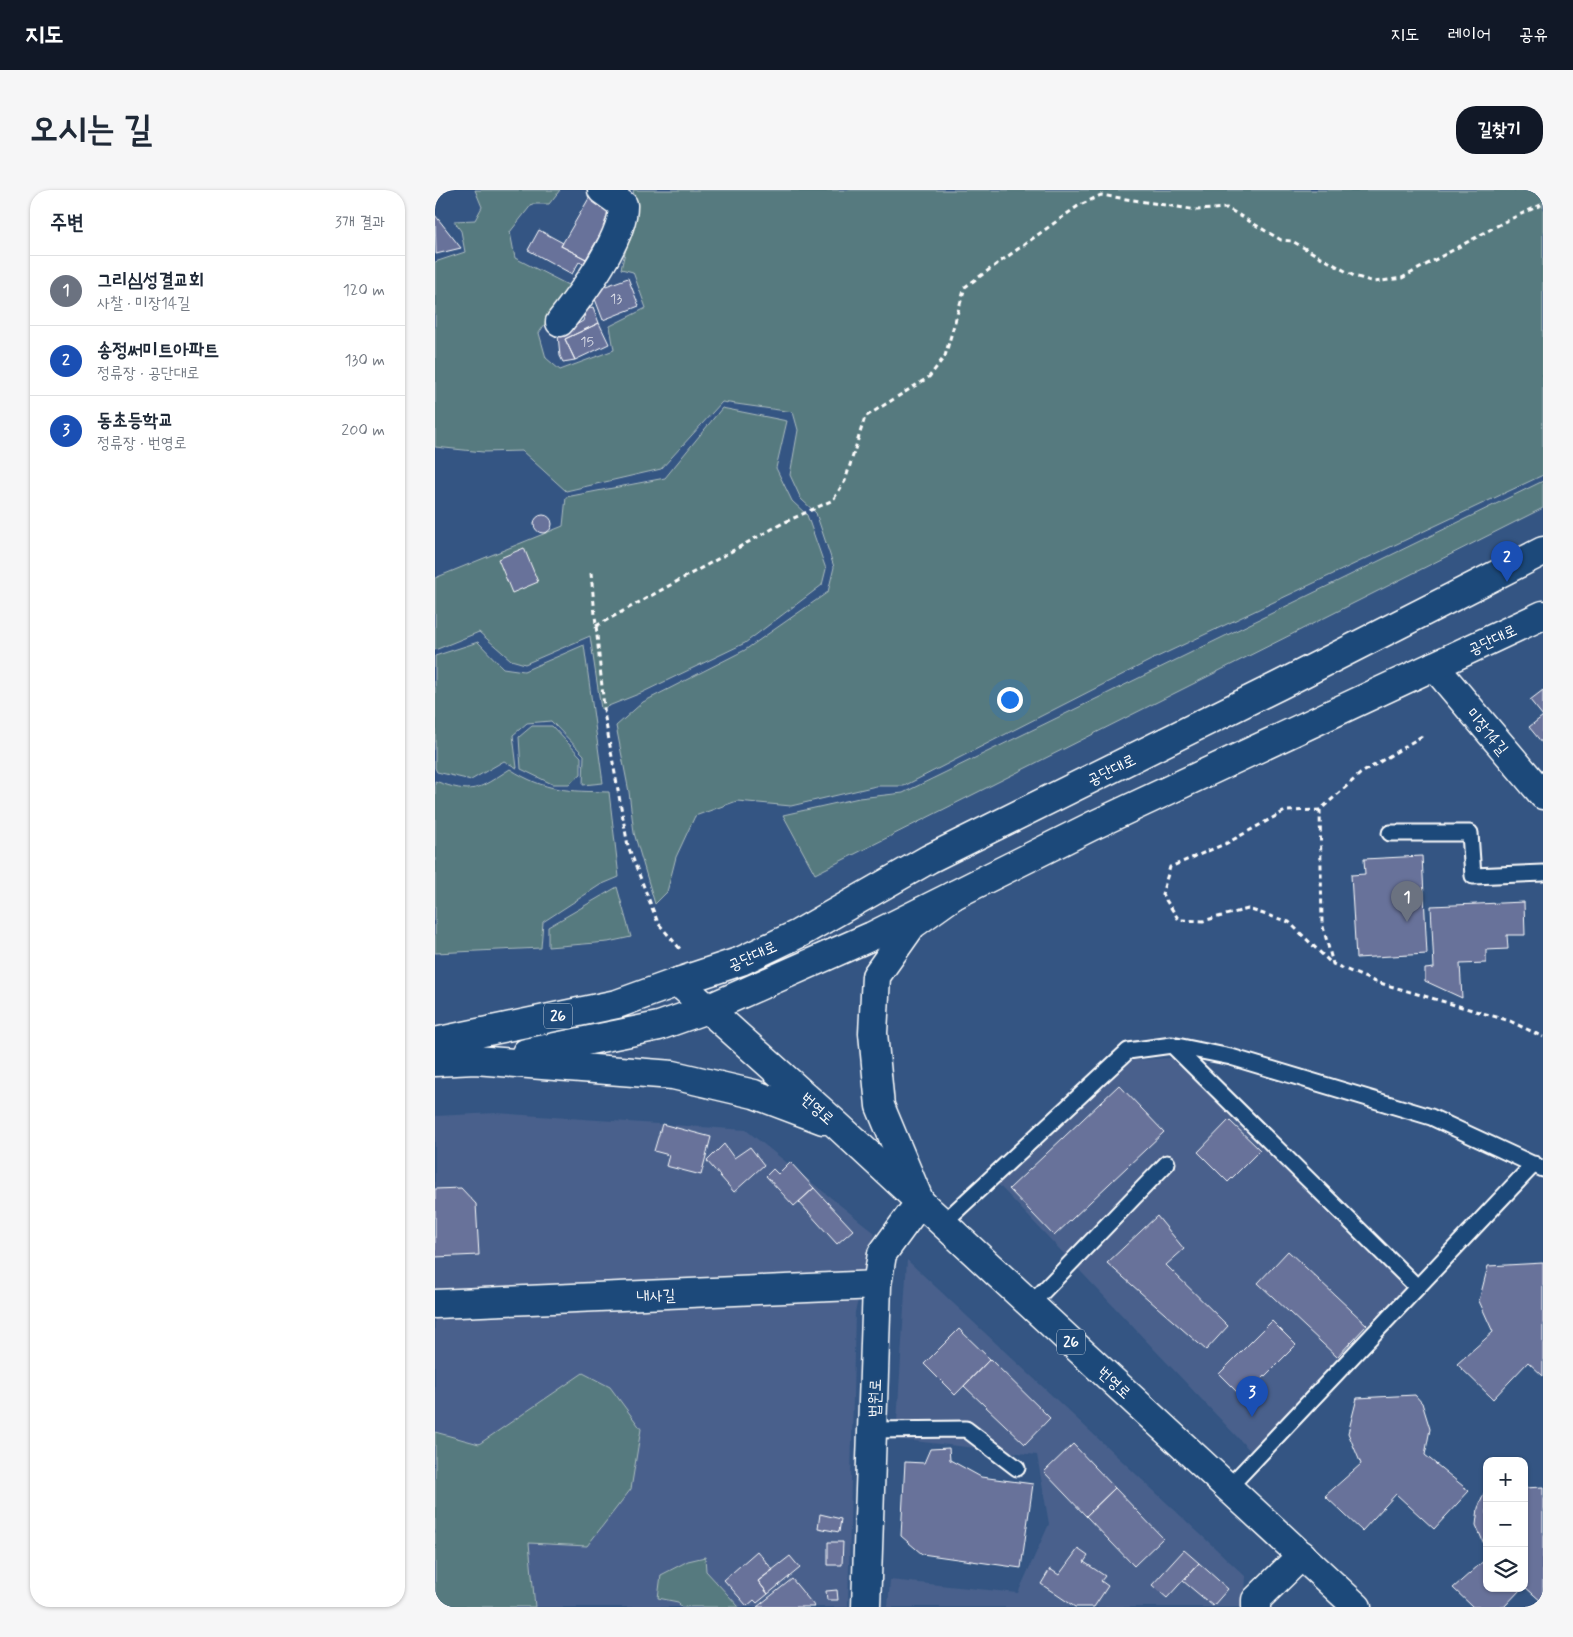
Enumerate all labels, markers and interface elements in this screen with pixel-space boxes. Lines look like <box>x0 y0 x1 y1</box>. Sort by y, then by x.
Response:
text: 지도 <box>25 20 64 51</box>
text: 지도 <box>1391 23 1420 47</box>
text: 레이어 <box>1448 23 1491 47</box>
text: 공유 <box>1519 23 1548 47</box>
button: 길찾기 <box>1456 106 1543 154</box>
text: 오시는 길 <box>30 107 152 153</box>
text: 주변 <box>50 209 84 237</box>
text: 3개 결과 <box>335 212 385 233</box>
text: 그리심성결교회 <box>97 268 204 293</box>
text: 1 <box>62 280 70 301</box>
text: 120 m <box>343 280 385 301</box>
house number: 13 <box>610 290 622 308</box>
text: 사찰 · 미장14길 <box>97 293 190 314</box>
house number: 15 <box>580 333 594 351</box>
text: 송정써미트아파트 <box>97 338 219 363</box>
text: 2 <box>62 350 70 371</box>
text: 130 m <box>344 350 385 371</box>
text: 정류장 · 공단대로 <box>97 363 199 384</box>
text: 동초등학교 <box>97 408 173 433</box>
text: 3 <box>62 420 70 441</box>
text: 200 m <box>341 420 385 441</box>
text: 정류장 · 번영로 <box>97 433 187 454</box>
pin: 2 <box>1491 541 1523 582</box>
street label: 공단대로 <box>1465 620 1520 661</box>
your location <box>997 687 1023 713</box>
street label: 미장14길 <box>1461 704 1513 760</box>
street label: 공단대로 <box>1084 750 1139 791</box>
pin: 1 <box>1391 881 1423 922</box>
street label: 공단대로 <box>725 936 780 976</box>
road number: 26 <box>544 1004 572 1028</box>
street label: 번영로 <box>796 1088 838 1130</box>
street label: 내사길 <box>636 1285 676 1308</box>
road number: 26 <box>1057 1330 1085 1354</box>
street label: 번영로 <box>1093 1362 1135 1404</box>
pin: 3 <box>1236 1376 1268 1417</box>
street label: 법원로 <box>864 1378 887 1418</box>
map controls <box>1483 1457 1528 1592</box>
button: + <box>1483 1457 1528 1502</box>
button: − <box>1483 1502 1528 1547</box>
button: layers <box>1483 1547 1528 1592</box>

